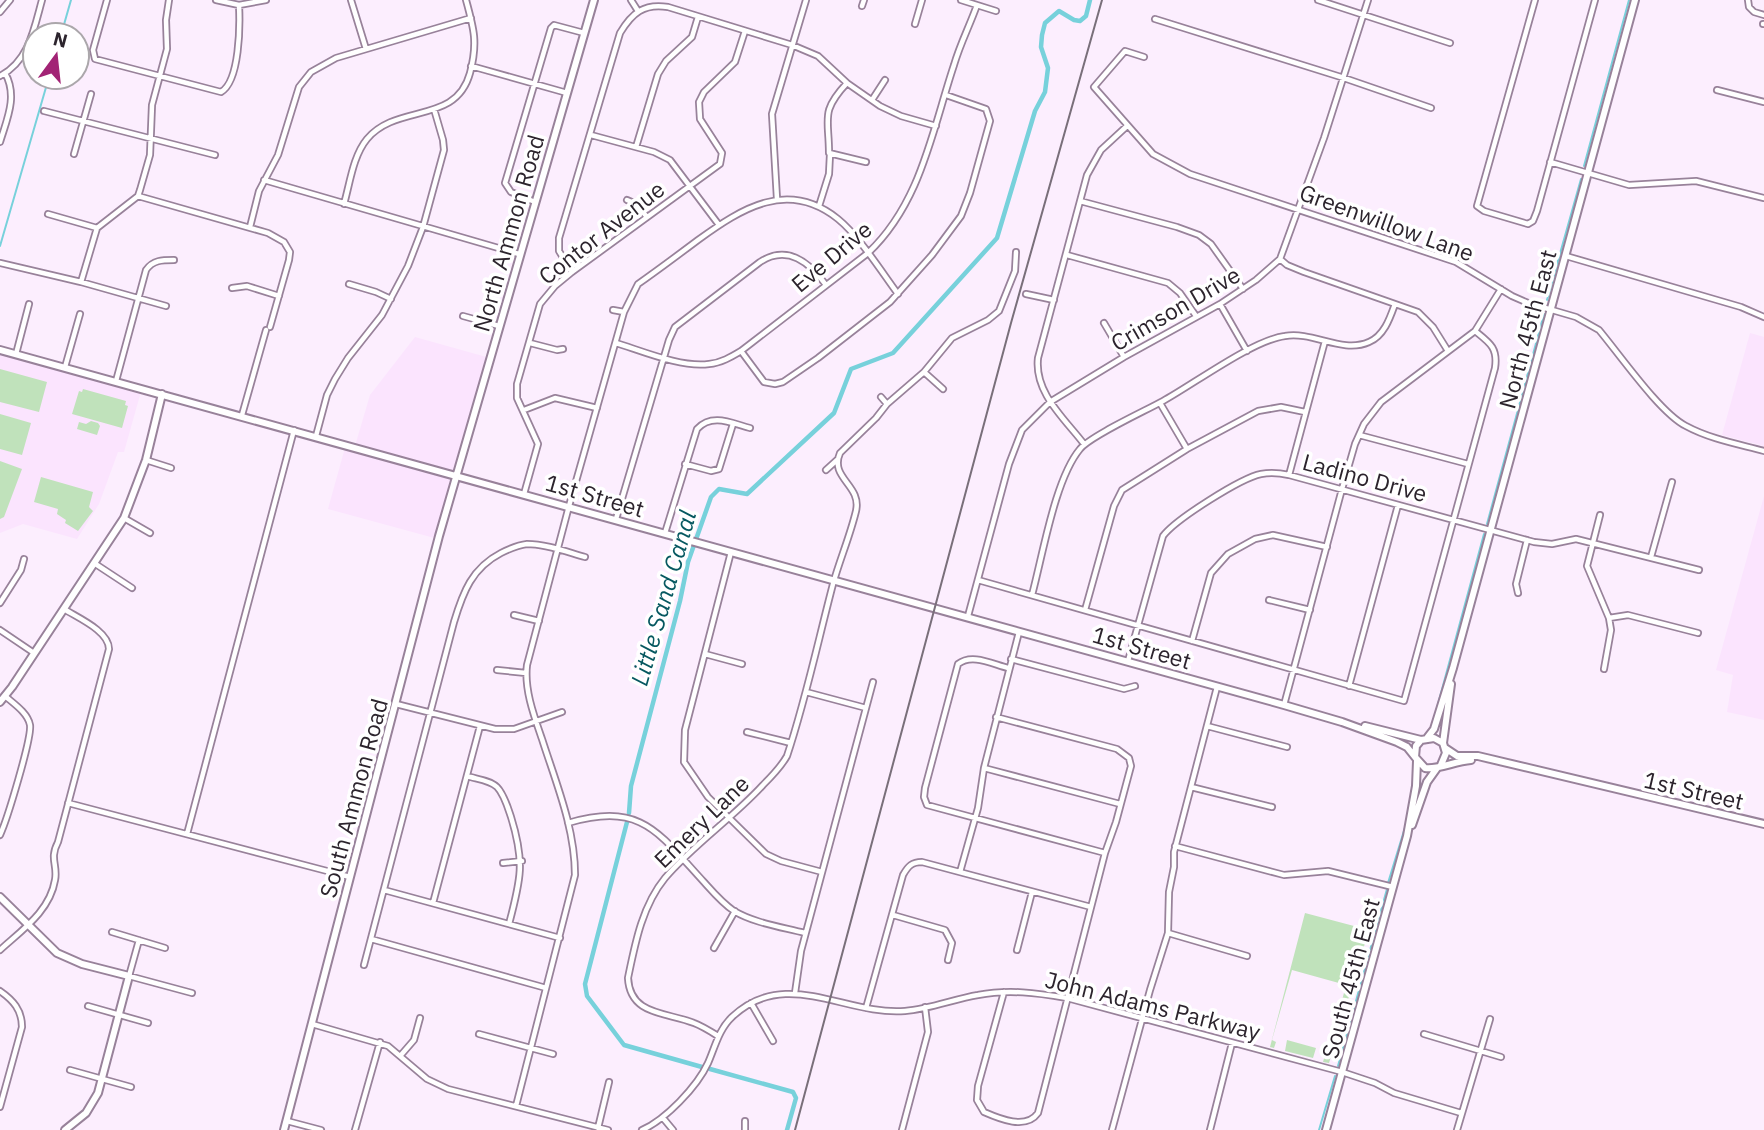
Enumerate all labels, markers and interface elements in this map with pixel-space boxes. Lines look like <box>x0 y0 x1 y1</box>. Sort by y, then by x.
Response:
north arrow <box>21 21 91 91</box>
text: N <box>51 26 70 53</box>
street label: North Ammon Road <box>466 131 550 335</box>
street label: Contor Avenue <box>532 173 670 291</box>
street label: Greenwillow Lane <box>1296 176 1478 268</box>
street label: Eve Drive <box>785 214 877 298</box>
street label: North 45th East <box>1491 246 1563 412</box>
street label: Crimson Drive <box>1105 259 1245 357</box>
street label: Ladino Drive <box>1299 446 1431 508</box>
street label: 1st Street <box>542 467 648 523</box>
water label: Little Sand Canal <box>623 506 703 689</box>
street label: 1st Street <box>1089 619 1195 675</box>
street label: South Ammon Road <box>312 695 394 901</box>
street label: 1st Street <box>1641 764 1747 816</box>
street label: Emery Lane <box>647 768 755 874</box>
street label: South 45th East <box>1314 895 1386 1061</box>
street label: John Adams Parkway <box>1042 964 1264 1046</box>

